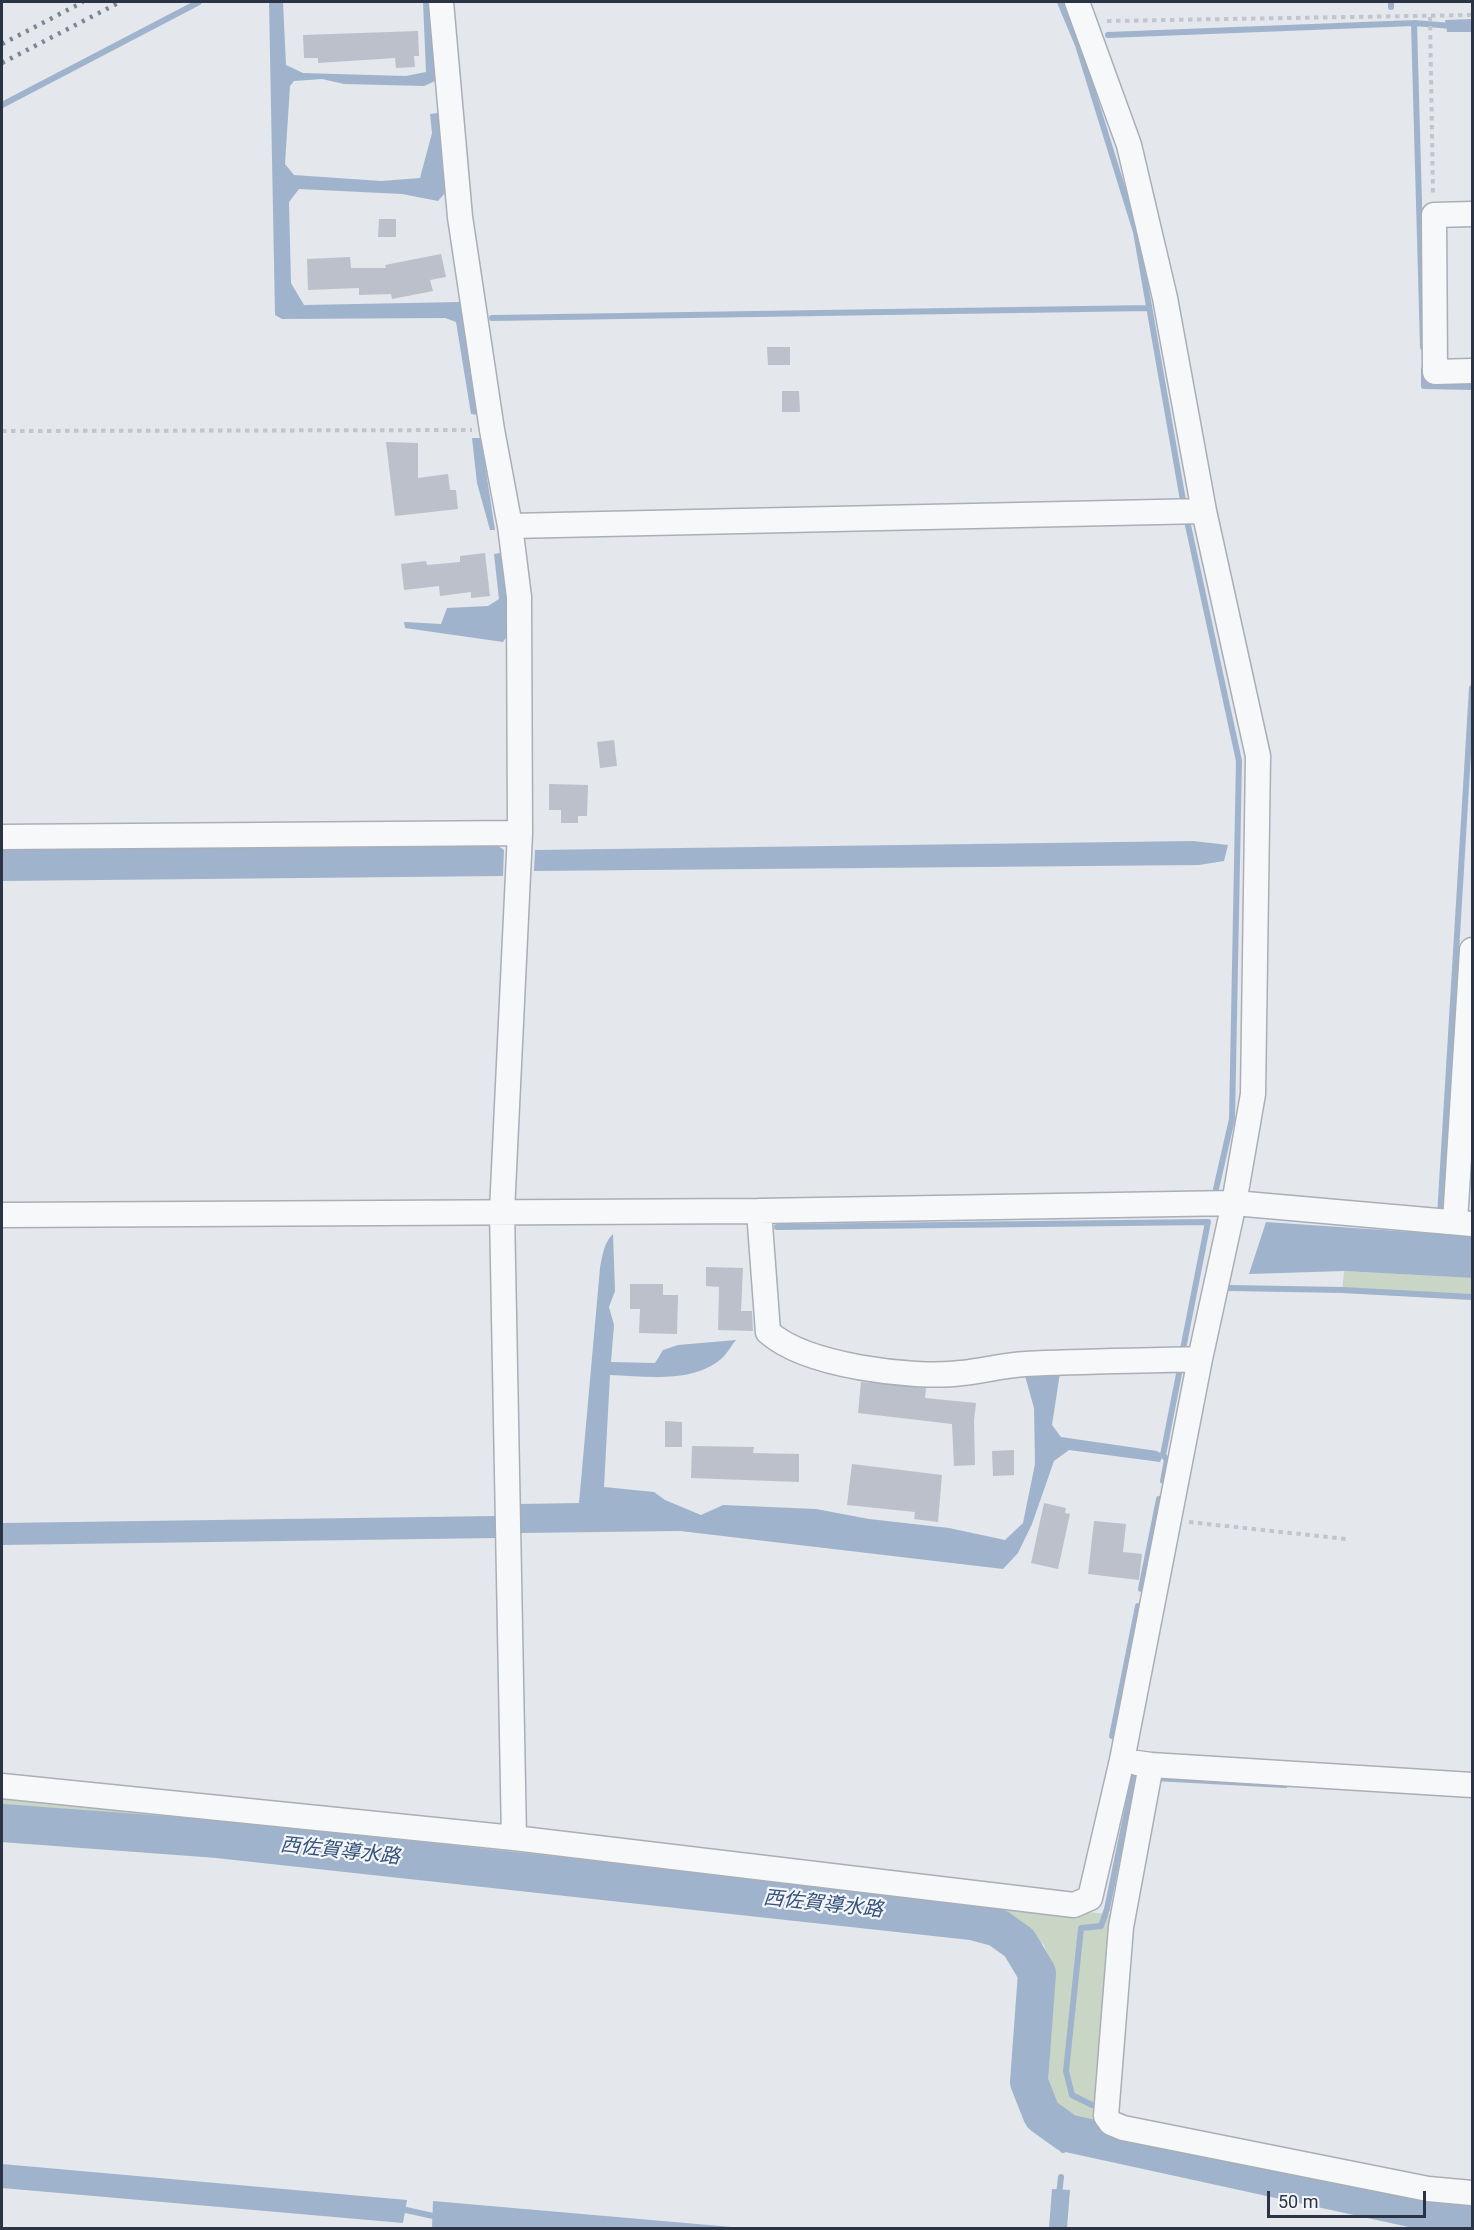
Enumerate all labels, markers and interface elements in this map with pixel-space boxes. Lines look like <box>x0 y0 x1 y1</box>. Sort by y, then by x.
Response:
water label: 西佐賀導水路 <box>279 1834 401 1870</box>
water label: 西佐賀導水路 <box>762 1887 884 1923</box>
scale bar <box>1270 2179 1429 2217</box>
text: 50 m <box>1278 2191 1318 2212</box>

